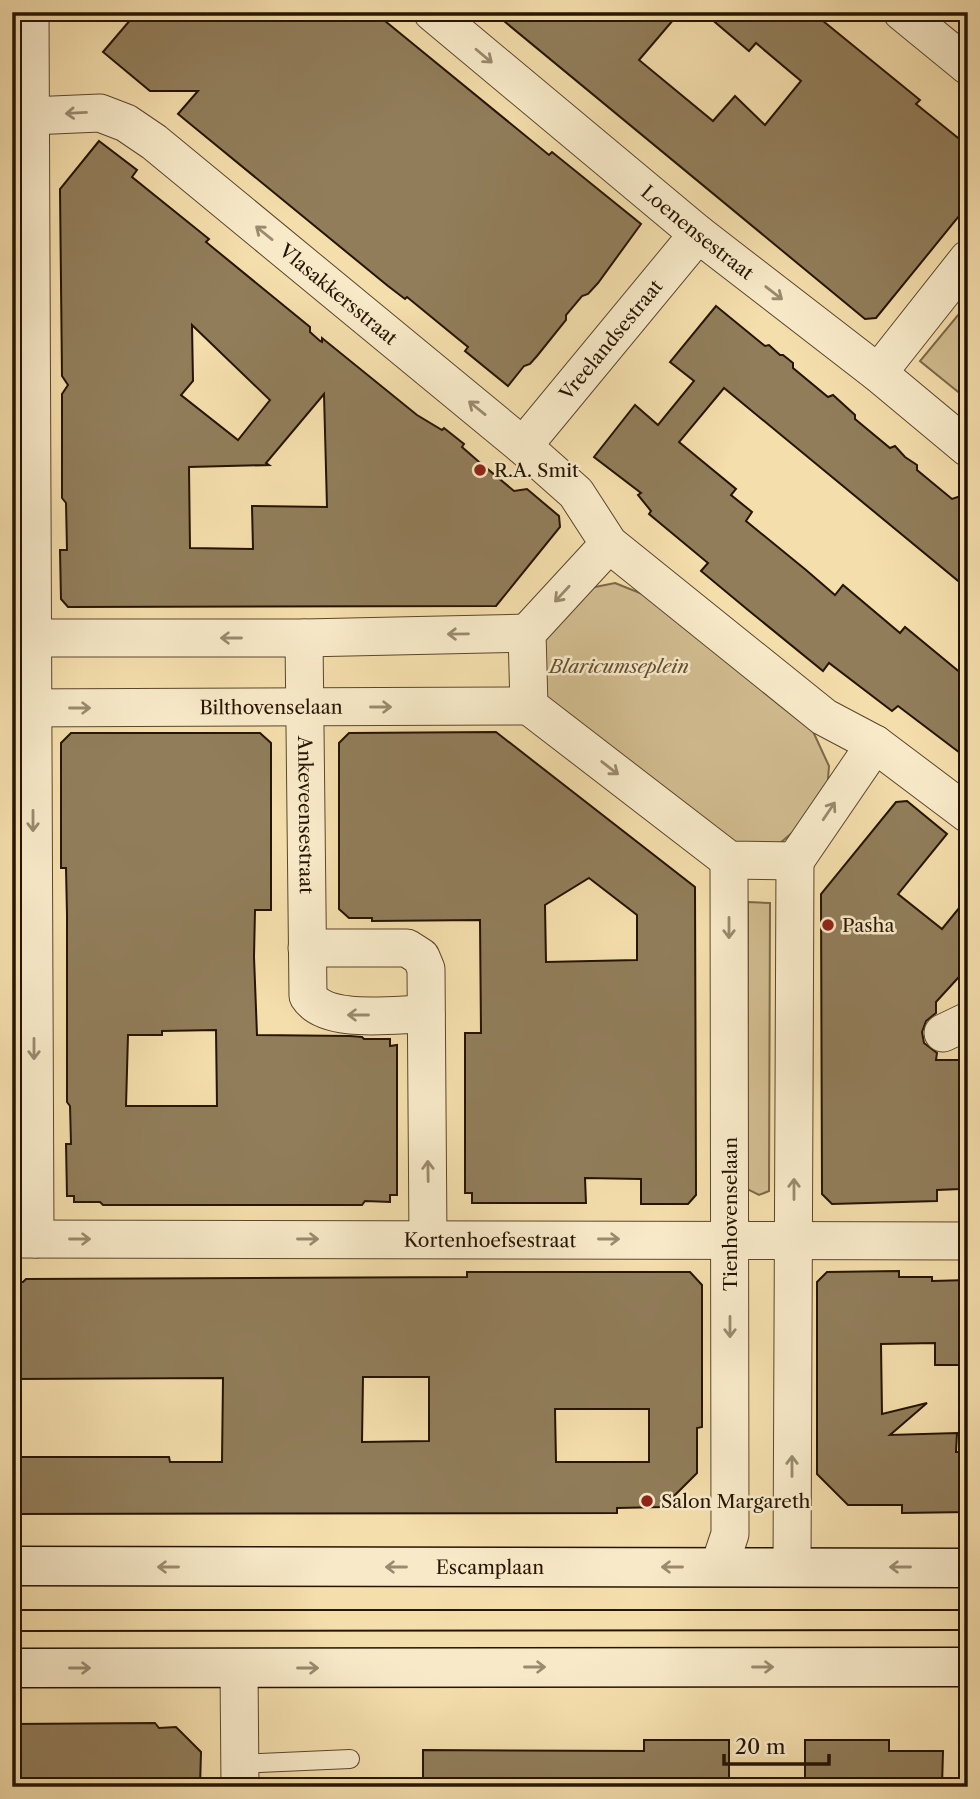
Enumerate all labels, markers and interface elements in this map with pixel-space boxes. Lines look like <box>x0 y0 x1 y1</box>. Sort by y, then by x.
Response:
one-way arrow <box>475 48 493 64</box>
one-way arrow <box>65 107 88 120</box>
street label: Loenensestraat <box>636 180 758 285</box>
one-way arrow <box>255 225 273 240</box>
street label: Vlasakkersstraat <box>274 239 402 350</box>
street label: Vreelandsestraat <box>554 275 668 405</box>
one-way arrow <box>765 285 783 300</box>
one-way arrow <box>469 400 487 416</box>
place label: R.A. Smit <box>494 459 579 482</box>
marker: R.A. Smit <box>472 462 488 478</box>
one-way arrow <box>554 585 571 602</box>
one-way arrow <box>447 628 470 641</box>
one-way arrow <box>220 631 243 645</box>
park label: Blaricumseplein <box>547 655 689 678</box>
street label: Bilthovenselaan <box>199 696 343 719</box>
one-way arrow <box>370 700 393 713</box>
one-way arrow <box>69 701 92 715</box>
street label: Ankeveensestraat <box>293 735 318 894</box>
one-way arrow <box>600 761 619 776</box>
one-way arrow <box>822 802 836 822</box>
one-way arrow <box>26 810 40 833</box>
place label: Pasha <box>842 914 895 937</box>
one-way arrow <box>722 916 736 939</box>
marker: Pasha <box>820 917 836 933</box>
one-way arrow <box>347 1008 370 1022</box>
one-way arrow <box>27 1037 41 1060</box>
street label: Tienhovenselaan <box>719 1137 742 1291</box>
one-way arrow <box>421 1160 435 1183</box>
one-way arrow <box>787 1178 801 1201</box>
street label: Kortenhoefsestraat <box>404 1229 577 1252</box>
one-way arrow <box>69 1232 92 1246</box>
one-way arrow <box>296 1232 319 1246</box>
one-way arrow <box>597 1232 620 1246</box>
one-way arrow <box>723 1315 737 1338</box>
one-way arrow <box>785 1455 799 1478</box>
place label: Salon Margareth <box>661 1490 811 1513</box>
marker: Salon Margareth <box>639 1493 655 1509</box>
street label: Escamplaan <box>436 1556 544 1579</box>
one-way arrow <box>157 1560 180 1574</box>
one-way arrow <box>384 1560 407 1574</box>
one-way arrow <box>661 1560 684 1574</box>
one-way arrow <box>888 1560 911 1574</box>
one-way arrow <box>524 1660 547 1674</box>
one-way arrow <box>751 1660 774 1674</box>
one-way arrow <box>69 1661 92 1675</box>
one-way arrow <box>296 1661 319 1675</box>
scale bar <box>724 1722 830 1766</box>
text: 20 m <box>735 1734 786 1759</box>

